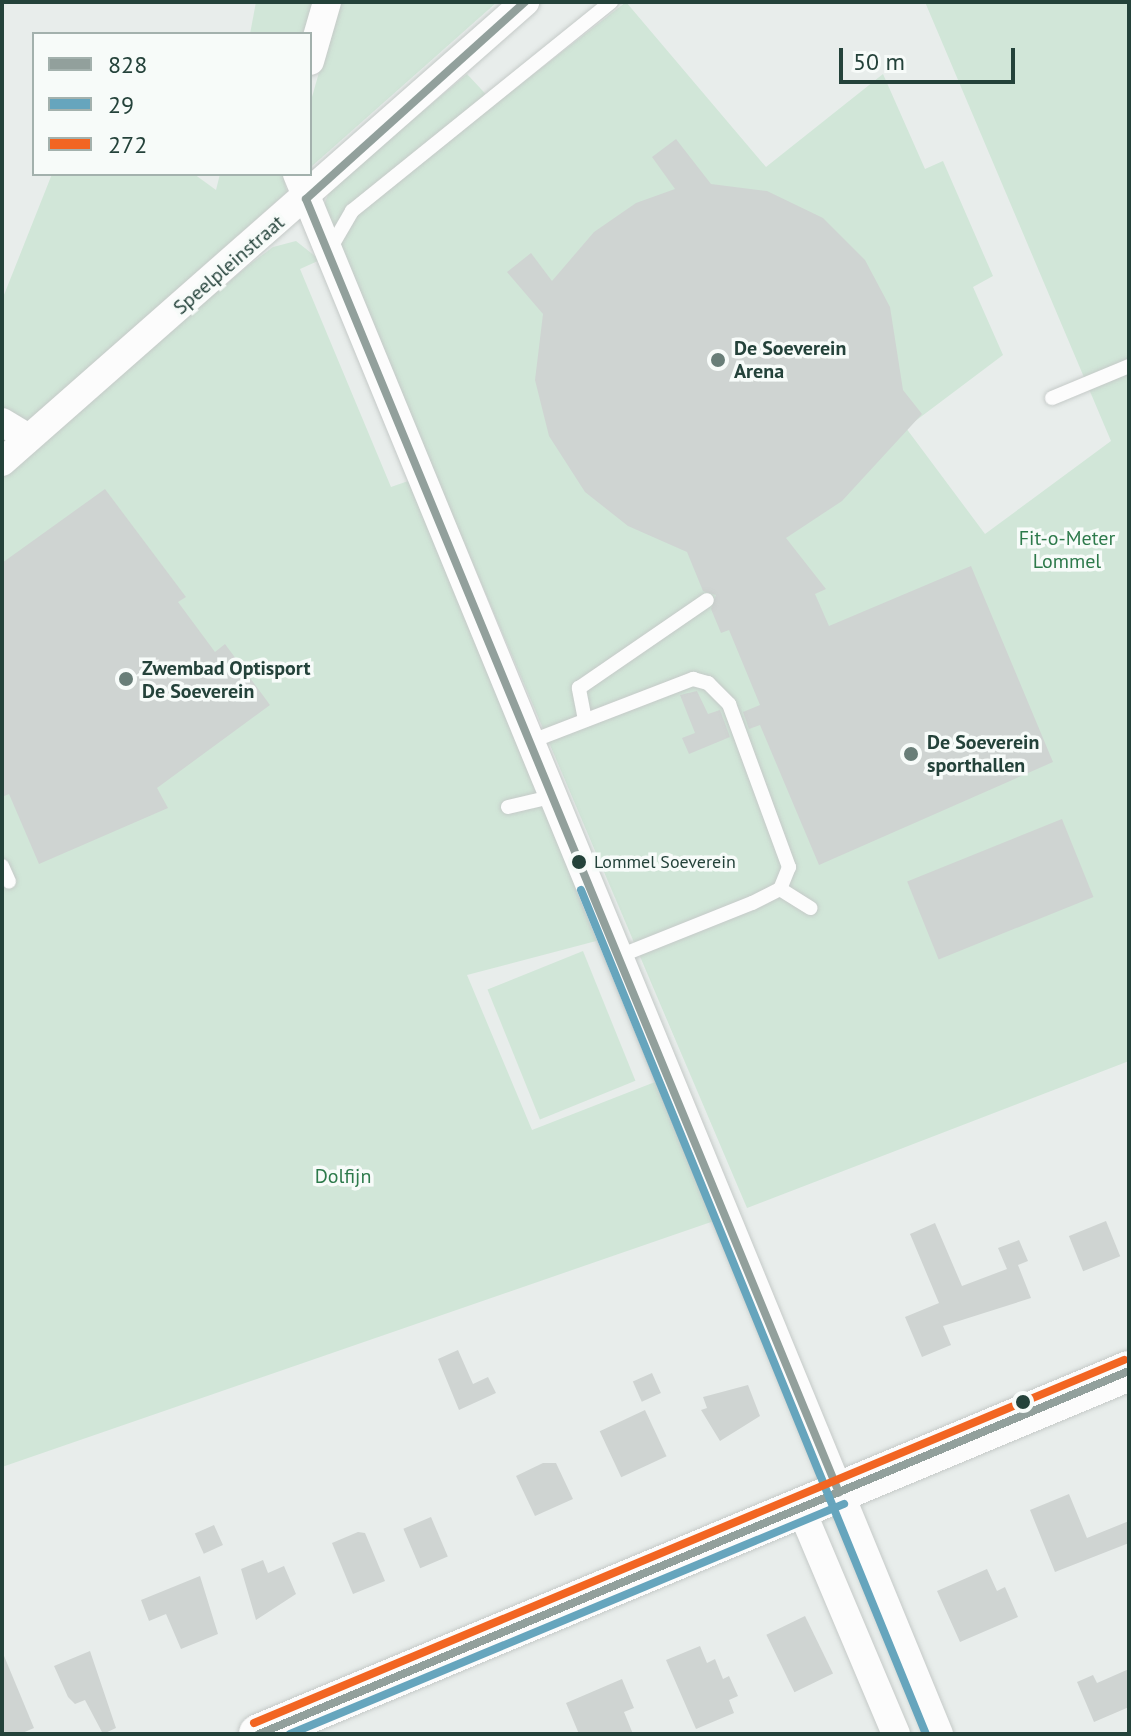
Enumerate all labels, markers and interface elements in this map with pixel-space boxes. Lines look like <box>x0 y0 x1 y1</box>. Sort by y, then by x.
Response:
legend <box>32 32 312 176</box>
scale bar <box>843 32 1019 82</box>
text: 50 m <box>853 46 905 77</box>
text: 828 <box>108 49 147 80</box>
text: 29 <box>108 89 134 120</box>
text: 272 <box>108 129 147 160</box>
street label: Speelpleinstraat <box>169 210 289 320</box>
place label: De Soeverein Arena <box>734 336 846 383</box>
marker: De Soeverein Arena <box>709 351 727 369</box>
park label: Fit-o-Meter Lommel <box>1019 526 1115 573</box>
place label: Zwembad Optisport De Soeverein <box>142 656 311 703</box>
marker: Zwembad Optisport De Soeverein <box>117 670 135 688</box>
place label: De Soeverein sporthallen <box>927 730 1039 777</box>
marker: De Soeverein sporthallen <box>902 745 920 763</box>
place label: Lommel Soeverein <box>594 851 736 873</box>
marker: Lommel Soeverein <box>571 854 587 870</box>
park label: Dolfijn <box>315 1164 371 1188</box>
unlabelled marker <box>1015 1394 1031 1410</box>

